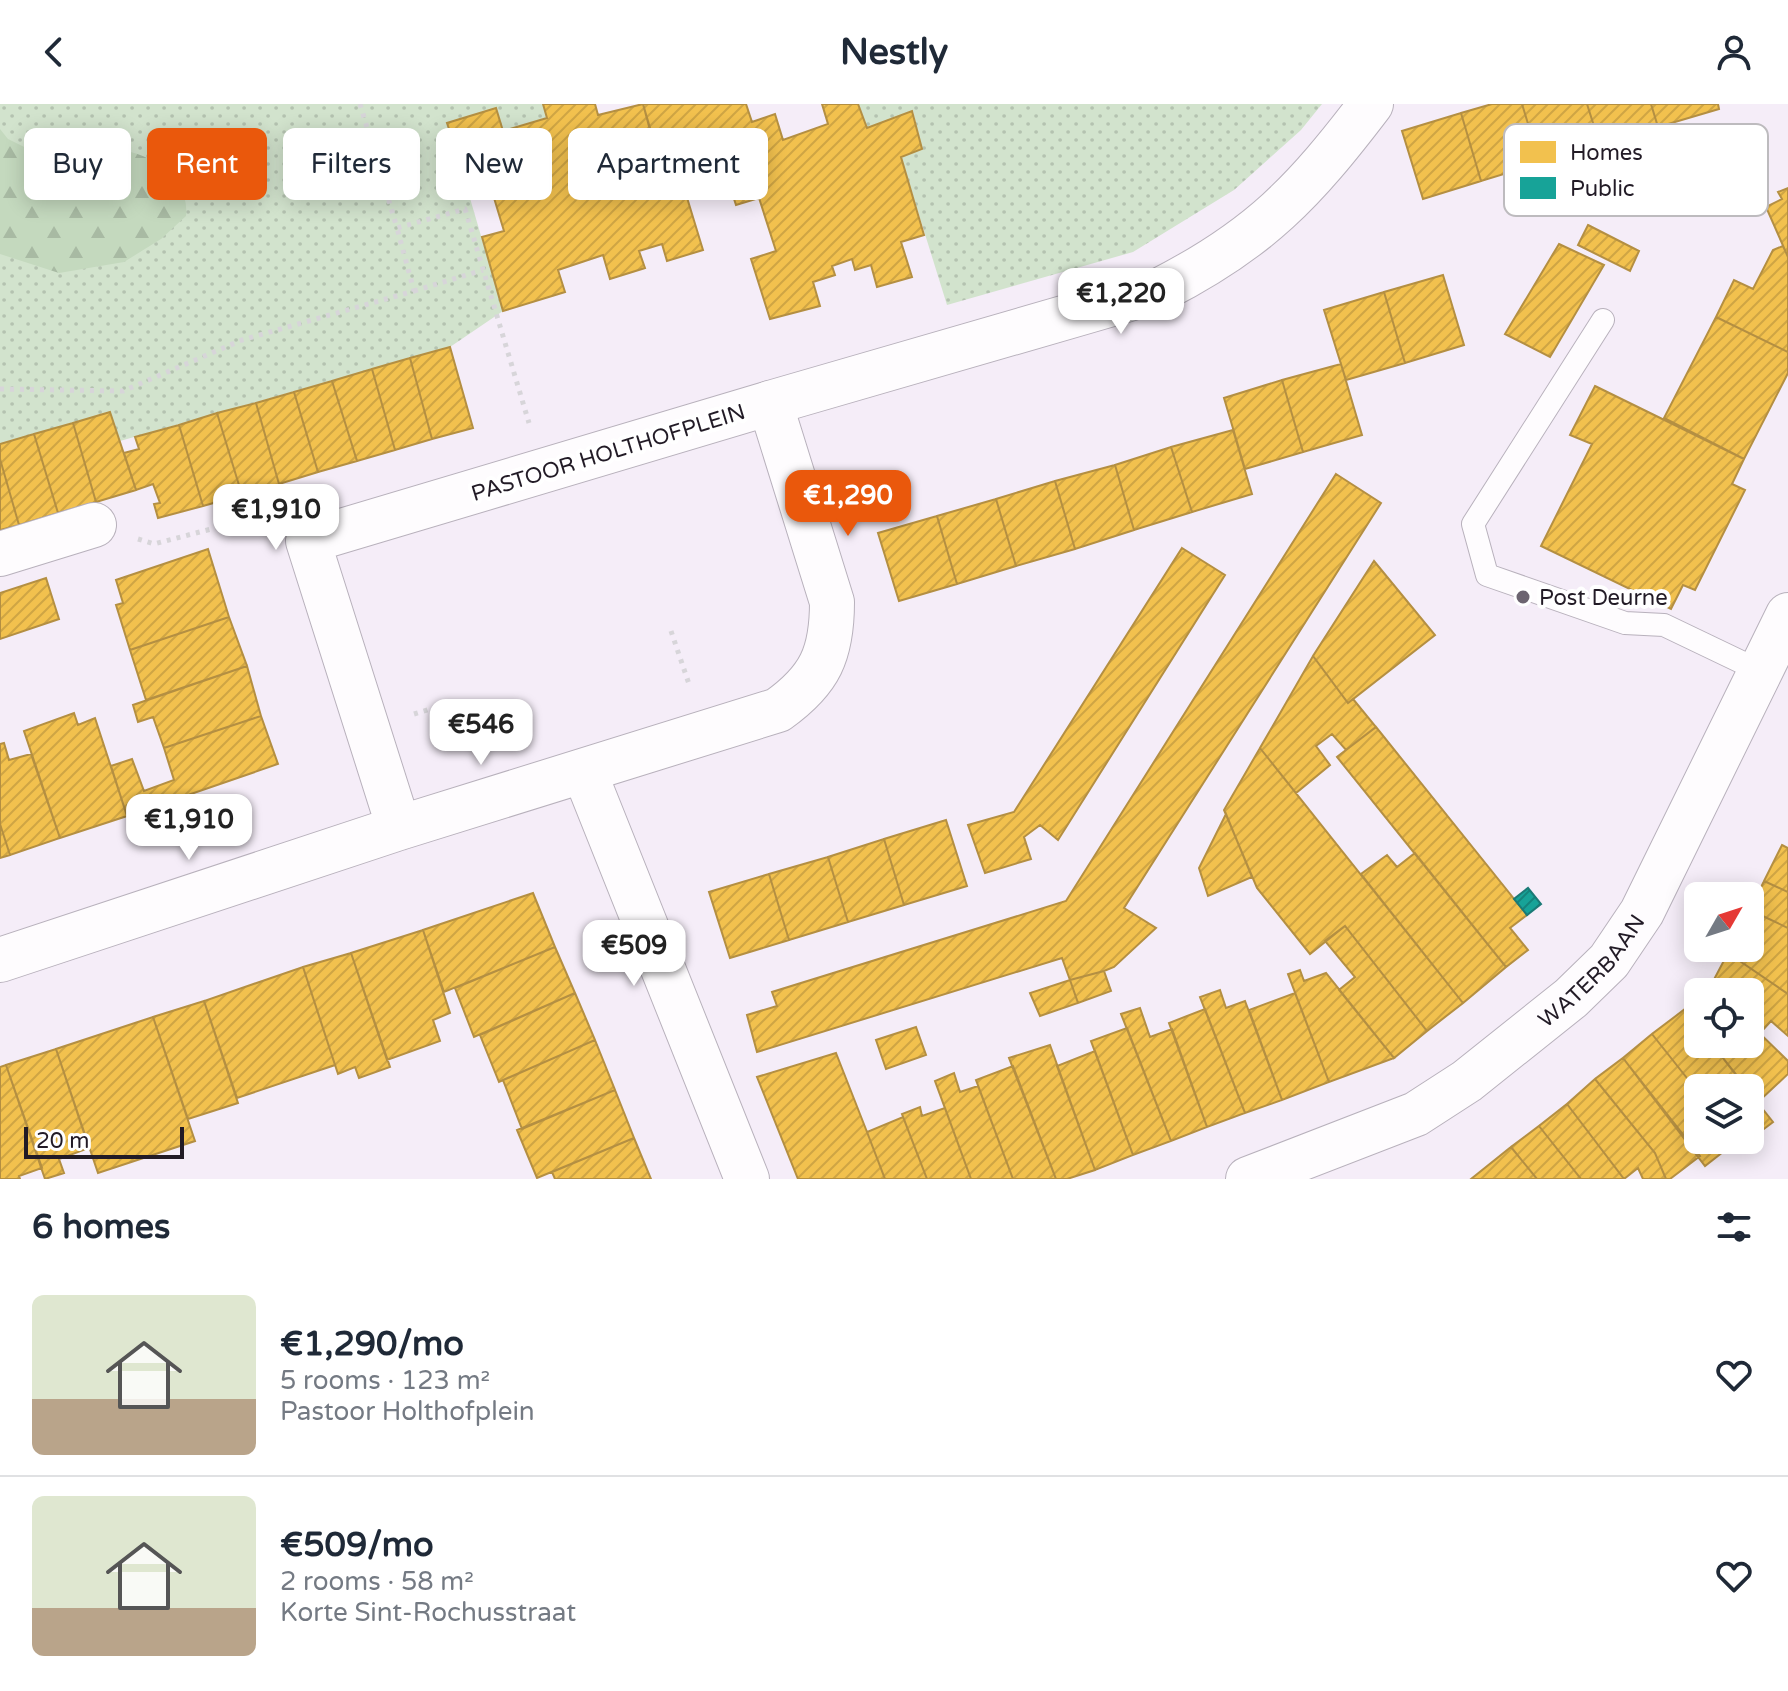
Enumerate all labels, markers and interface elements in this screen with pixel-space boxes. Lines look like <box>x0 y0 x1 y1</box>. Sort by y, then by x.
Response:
icon: back <box>32 30 76 74</box>
icon: person <box>1712 30 1756 74</box>
text: Nestly <box>840 31 948 74</box>
legend <box>1504 124 1768 216</box>
chip: Buy <box>24 128 131 200</box>
chip: Rent <box>147 128 267 200</box>
chip: Filters <box>283 128 420 200</box>
chip: New <box>436 128 552 200</box>
chip: Apartment <box>568 128 768 200</box>
text: Homes <box>1570 140 1643 166</box>
text: Public <box>1570 176 1635 202</box>
pin: €1,220 <box>1056 268 1186 336</box>
text: €1,220 <box>1076 278 1166 309</box>
street label: PASTOOR HOLTHOFPLEIN <box>468 399 748 507</box>
pin: €1,290 <box>783 470 913 538</box>
text: €1,290 <box>803 480 893 511</box>
pin: €1,910 <box>211 484 341 552</box>
text: €1,910 <box>231 494 321 525</box>
place label: Post Deurne <box>1539 585 1668 611</box>
marker: Post Deurne <box>1514 588 1532 606</box>
pin: €546 <box>434 699 528 767</box>
text: €546 <box>448 709 514 740</box>
pin: €1,910 <box>124 794 254 862</box>
text: €1,910 <box>144 804 234 835</box>
north arrow <box>1684 882 1764 962</box>
map controls <box>1684 882 1764 1154</box>
street label: WATERBAAN <box>1533 910 1651 1033</box>
pin: €509 <box>587 920 681 988</box>
text: €509 <box>601 930 667 961</box>
button: locate <box>1684 978 1764 1058</box>
button: layers <box>1684 1074 1764 1154</box>
scale bar <box>24 1123 184 1159</box>
text: 20 m <box>36 1128 90 1154</box>
icon: filters <box>1712 1205 1756 1249</box>
text: 6 homes <box>32 1207 170 1248</box>
text: €1,290/mo <box>280 1324 464 1365</box>
icon: home <box>96 1327 192 1423</box>
icon: heart <box>1712 1353 1756 1397</box>
text: 5 rooms · 123 m² <box>280 1365 490 1396</box>
text: Pastoor Holthofplein <box>280 1396 535 1427</box>
text: €509/mo <box>280 1525 434 1566</box>
icon: home <box>96 1528 192 1624</box>
icon: heart <box>1712 1554 1756 1598</box>
text: 2 rooms · 58 m² <box>280 1566 474 1597</box>
text: Korte Sint-Rochusstraat <box>280 1597 576 1628</box>

